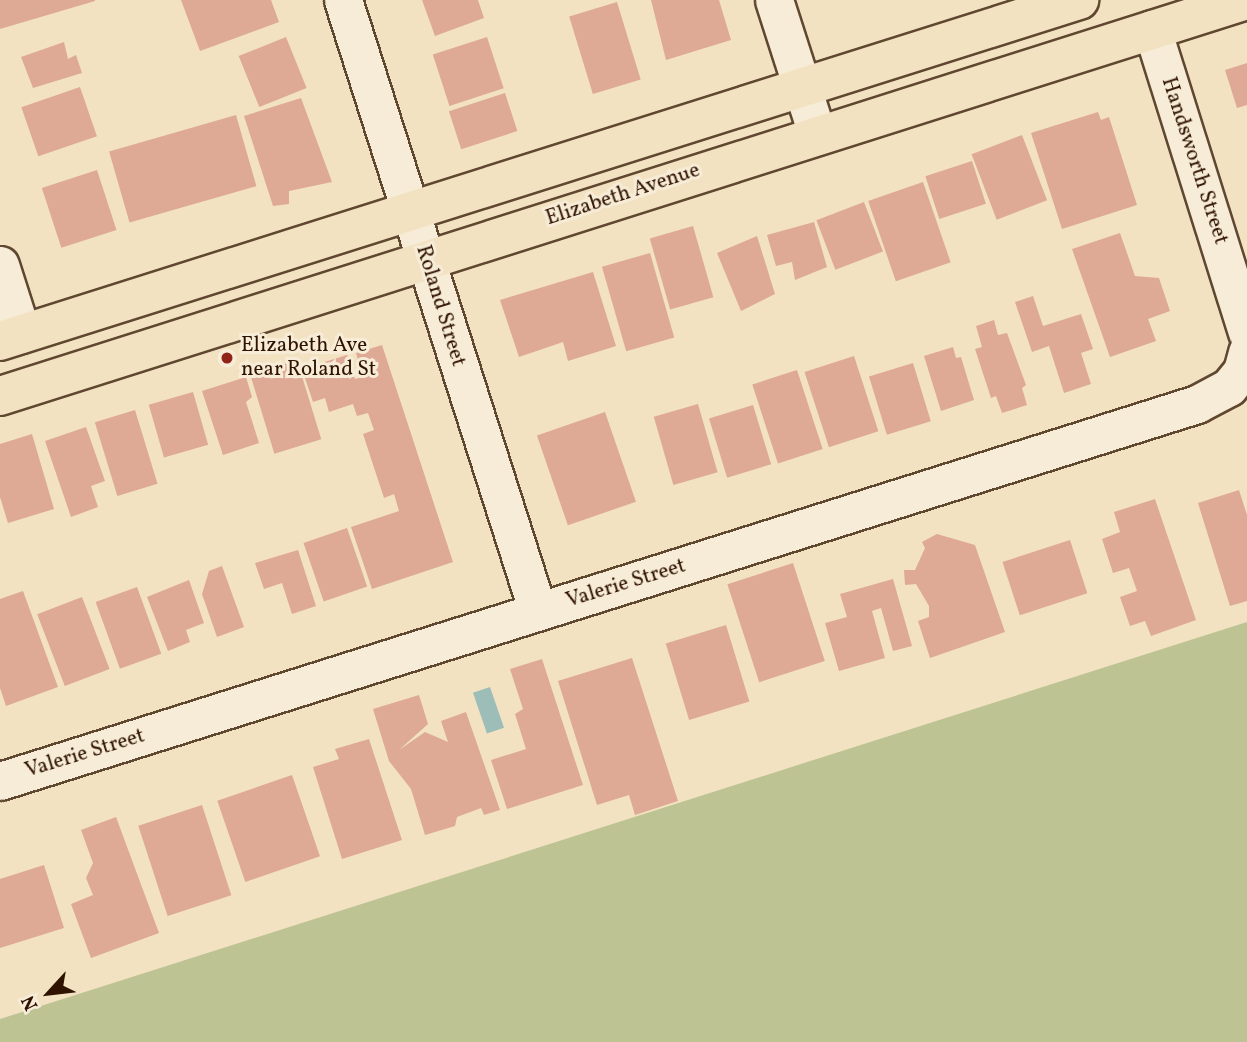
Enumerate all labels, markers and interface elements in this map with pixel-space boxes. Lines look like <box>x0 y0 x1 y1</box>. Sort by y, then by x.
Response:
street label: Handsworth Street <box>1155 74 1233 248</box>
street label: Elizabeth Avenue <box>543 158 703 232</box>
street label: Roland Street <box>410 242 470 370</box>
place label: Elizabeth Ave near Roland St <box>241 333 376 383</box>
marker: Elizabeth Ave near Roland St <box>219 350 235 366</box>
street label: Valerie Street <box>563 554 689 614</box>
street label: Valerie Street <box>22 724 148 784</box>
north arrow <box>14 958 84 1028</box>
text: N <box>16 990 45 1015</box>

